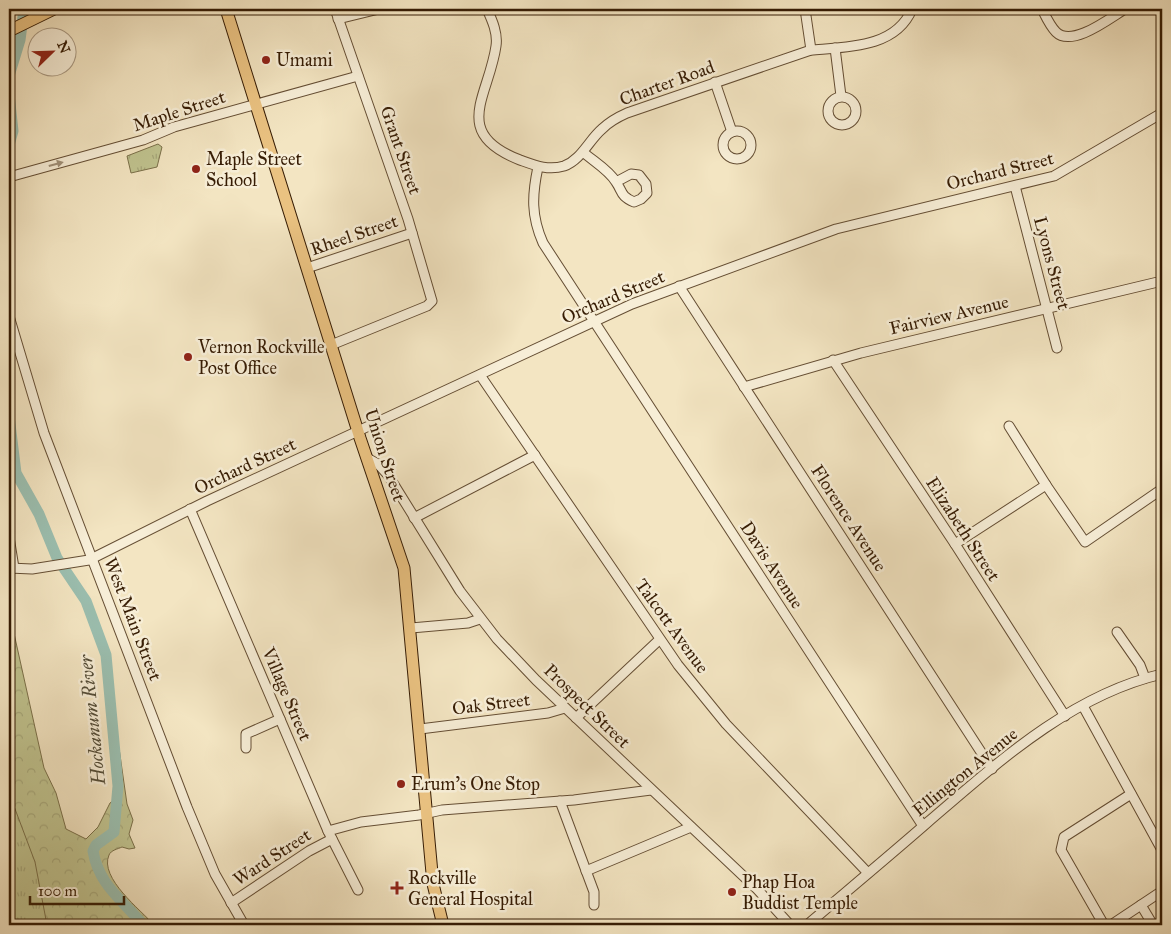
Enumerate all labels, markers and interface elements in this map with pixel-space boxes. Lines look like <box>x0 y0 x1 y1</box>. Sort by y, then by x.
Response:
north arrow <box>28 28 78 78</box>
text: N <box>53 38 74 56</box>
place label: Umami <box>276 49 333 71</box>
marker: Umami <box>260 54 272 66</box>
street label: Charter Road <box>616 56 718 110</box>
street label: Maple Street <box>130 86 229 136</box>
street label: Grant Street <box>376 103 427 198</box>
street label: Orchard Street <box>944 147 1057 195</box>
place label: Maple Street School <box>206 148 303 191</box>
one-way arrow <box>48 160 63 168</box>
marker: Maple Street School <box>190 163 202 175</box>
street label: Rheel Street <box>307 210 401 260</box>
street label: Lyons Street <box>1029 214 1075 313</box>
street label: Orchard Street <box>558 265 668 329</box>
street label: Fairview Avenue <box>887 291 1011 339</box>
place label: Vernon Rockville Post Office <box>197 336 325 379</box>
marker: Vernon Rockville Post Office <box>182 351 194 363</box>
street label: Union Street <box>360 406 410 505</box>
street label: Orchard Street <box>191 433 300 499</box>
street label: Florence Avenue <box>806 461 892 575</box>
street label: Elizabeth Street <box>921 473 1005 586</box>
street label: Davis Avenue <box>736 517 808 613</box>
street label: West Main Street <box>99 554 167 684</box>
street label: Talcott Avenue <box>630 575 714 677</box>
street label: Village Street <box>256 643 317 745</box>
water label: Hockanum River <box>74 653 110 787</box>
street label: Prospect Street <box>539 659 635 753</box>
street label: Oak Street <box>451 688 532 720</box>
street label: Ellington Avenue <box>908 723 1023 822</box>
place label: Erum's One Stop <box>411 773 540 795</box>
marker: Erum's One Stop <box>395 778 407 790</box>
street label: Ward Street <box>229 823 315 890</box>
place label: Rockville General Hospital <box>408 867 533 910</box>
place label: Phap Hoa Buddist Temple <box>742 871 858 914</box>
scale bar <box>30 874 124 906</box>
marker: Rockville General Hospital <box>390 881 404 895</box>
text: 100 m <box>38 882 78 900</box>
marker: Phap Hoa Buddist Temple <box>726 886 738 898</box>

